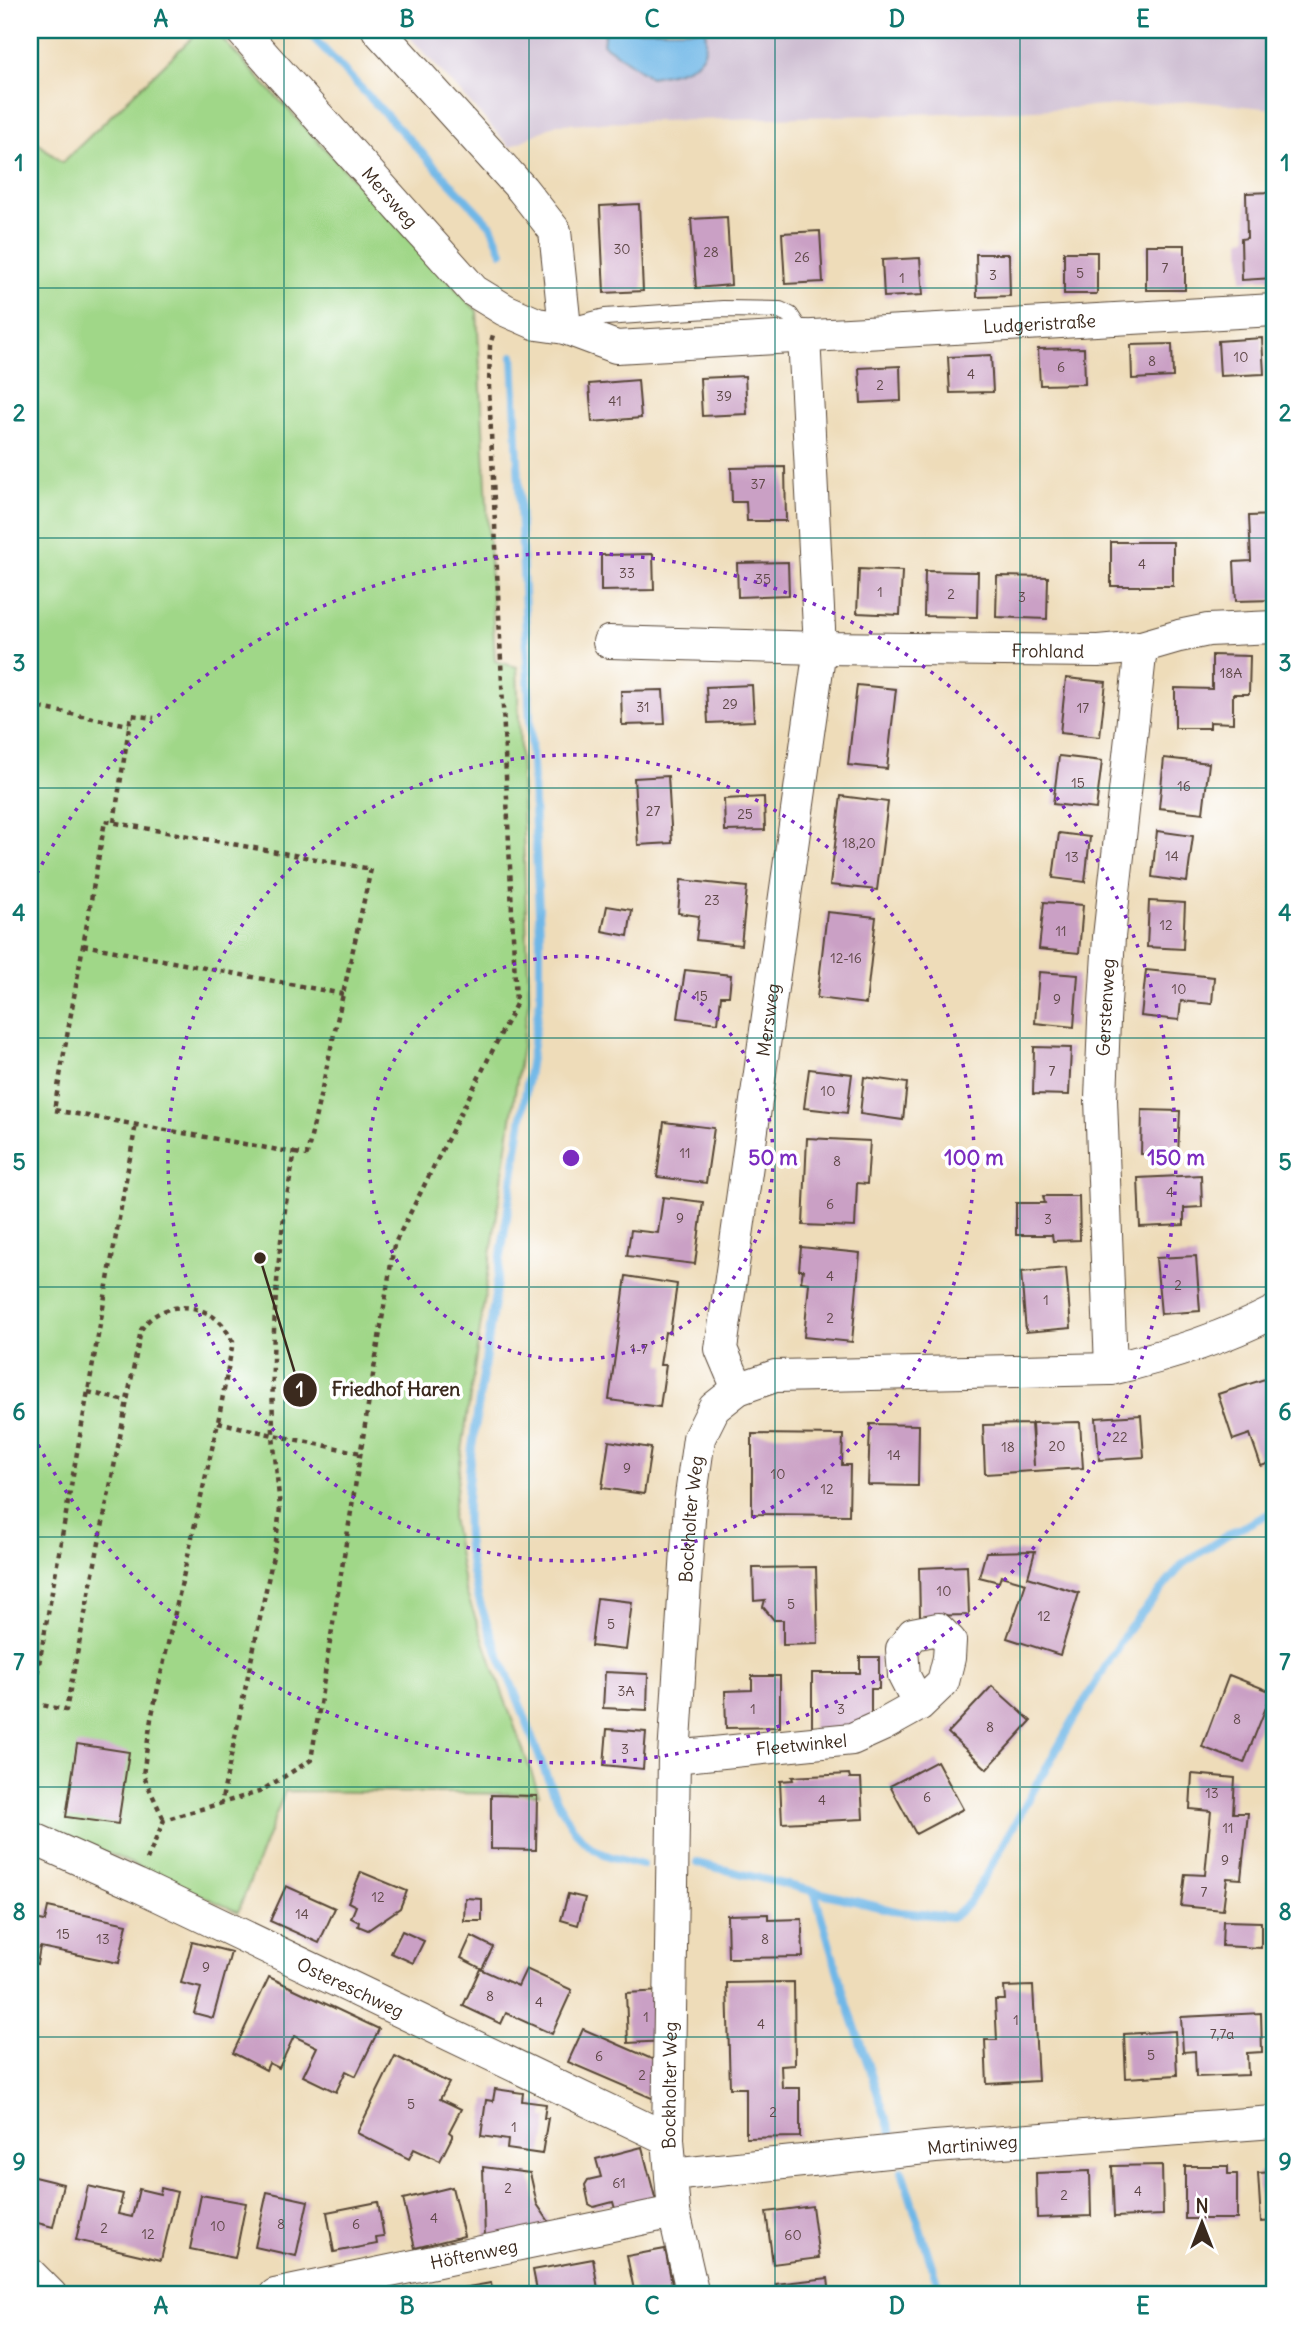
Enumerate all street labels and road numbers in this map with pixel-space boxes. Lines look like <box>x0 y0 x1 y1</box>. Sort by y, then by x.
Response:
street label: Mersweg <box>357 162 423 232</box>
street label: Ludgeristraße <box>982 309 1097 338</box>
street label: Frohland <box>1012 639 1085 662</box>
street label: Gerstenweg <box>1091 958 1119 1057</box>
street label: Mersweg <box>751 982 784 1058</box>
street label: Bockholter Weg <box>674 1454 708 1583</box>
street label: Fleetwinkel <box>755 1728 848 1760</box>
street label: Ostereschweg <box>293 1952 408 2023</box>
street label: Bockholter Weg <box>656 2021 681 2150</box>
street label: Martiniweg <box>926 2129 1018 2159</box>
street label: Höftenweg <box>428 2233 519 2274</box>

